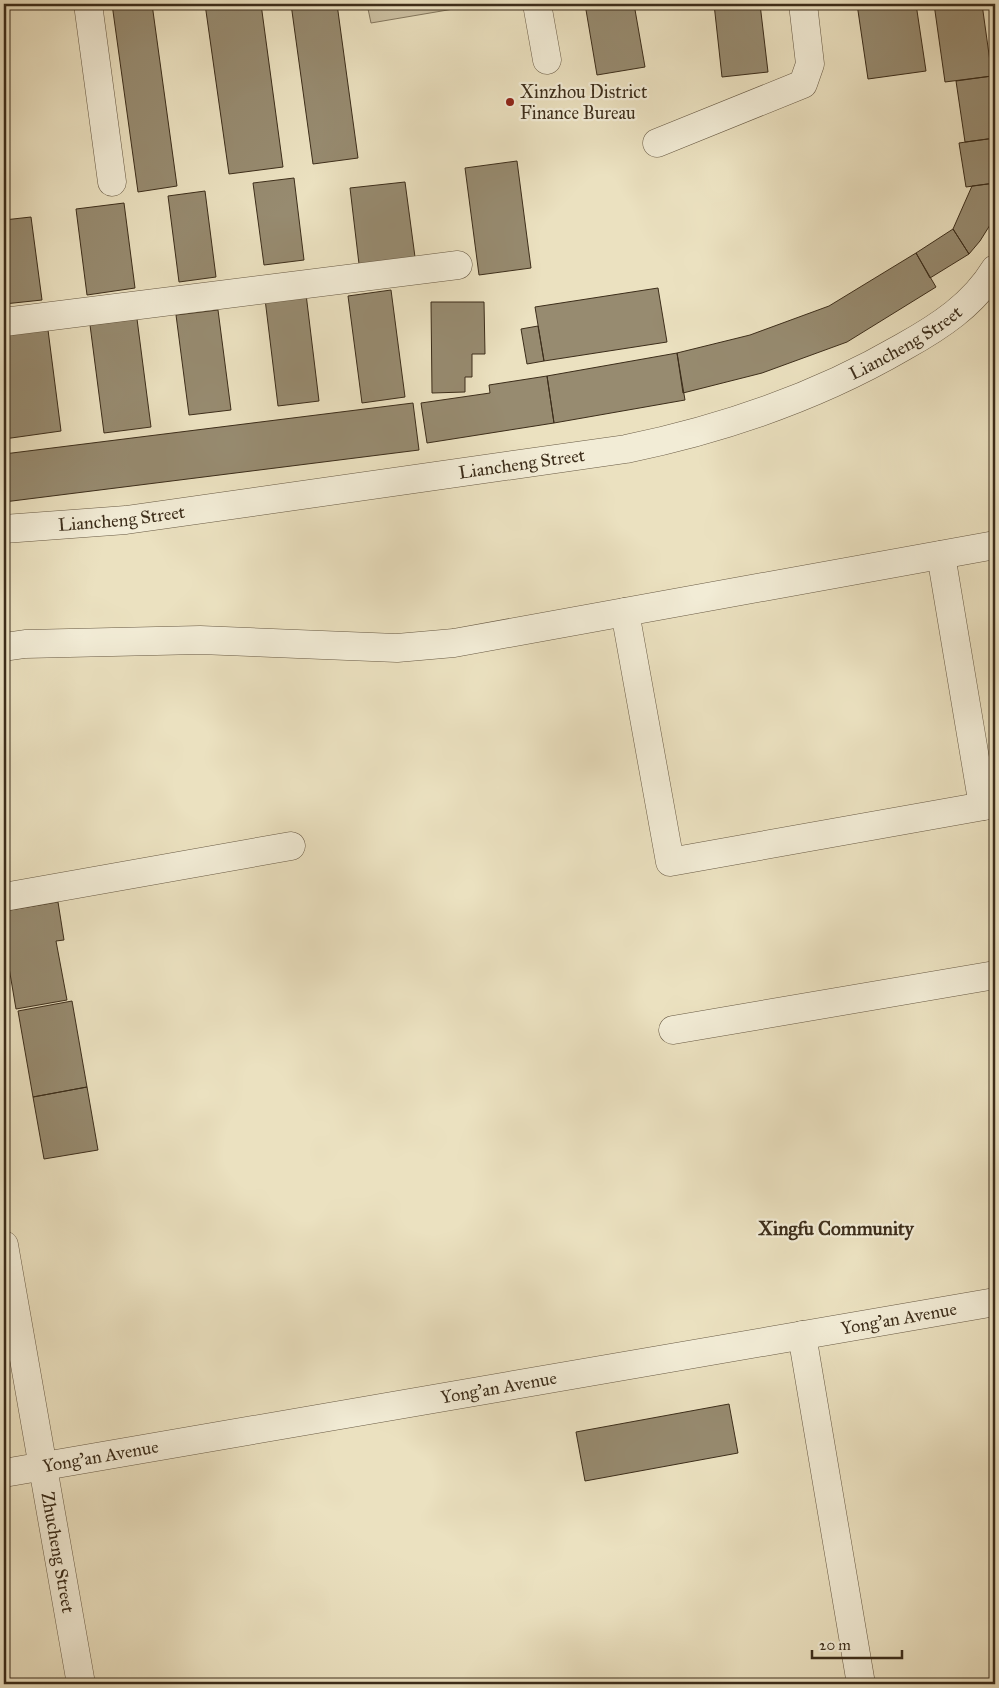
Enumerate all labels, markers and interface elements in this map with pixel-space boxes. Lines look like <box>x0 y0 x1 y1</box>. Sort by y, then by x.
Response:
place label: Xinzhou District Finance Bureau <box>520 81 648 124</box>
marker: Xinzhou District Finance Bureau <box>504 96 516 108</box>
street label: Liancheng Street <box>846 301 967 385</box>
street label: Liancheng Street <box>457 444 587 484</box>
street label: Liancheng Street <box>57 501 187 536</box>
district label: Xingfu Community <box>757 1217 915 1241</box>
street label: Yong'an Avenue <box>839 1298 958 1339</box>
street label: Yong'an Avenue <box>439 1367 558 1408</box>
street label: Yong'an Avenue <box>41 1436 160 1477</box>
street label: Zhucheng Street <box>36 1490 79 1615</box>
scale bar <box>812 1628 902 1660</box>
text: 20 m <box>819 1636 851 1654</box>

